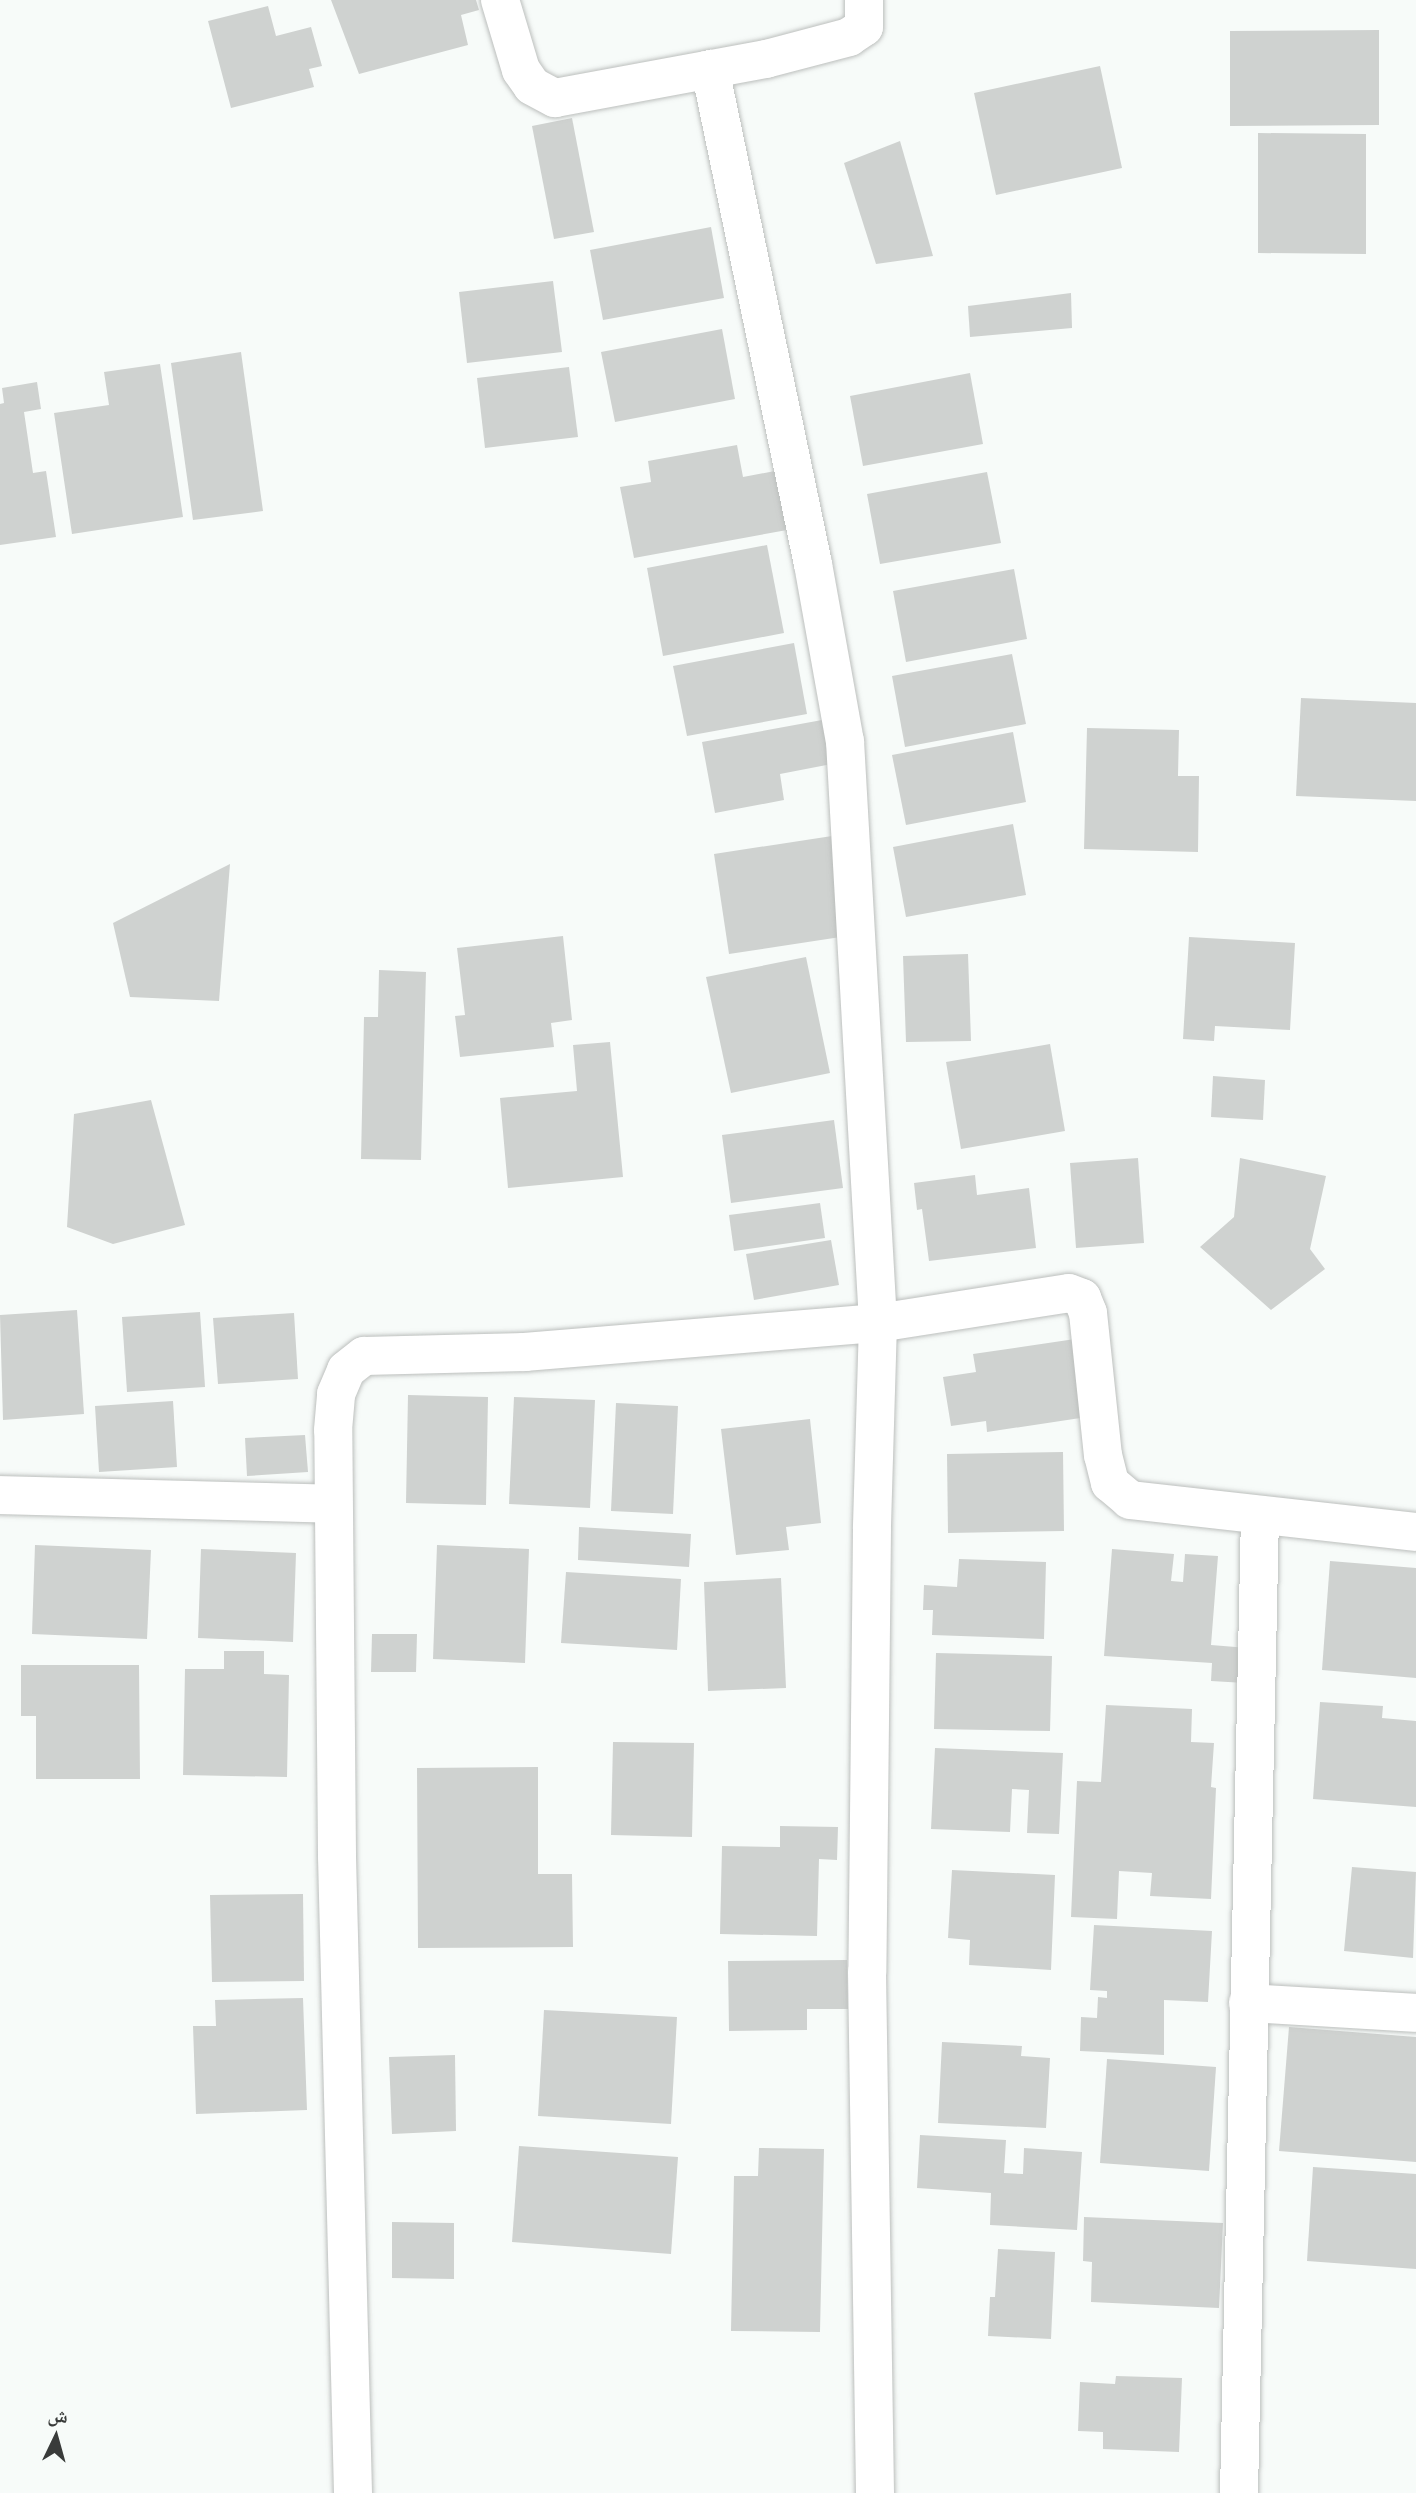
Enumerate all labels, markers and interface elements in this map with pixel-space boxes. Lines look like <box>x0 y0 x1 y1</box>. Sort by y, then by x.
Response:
north arrow <box>21 2402 91 2472</box>
text: ش <box>47 2403 69 2428</box>

